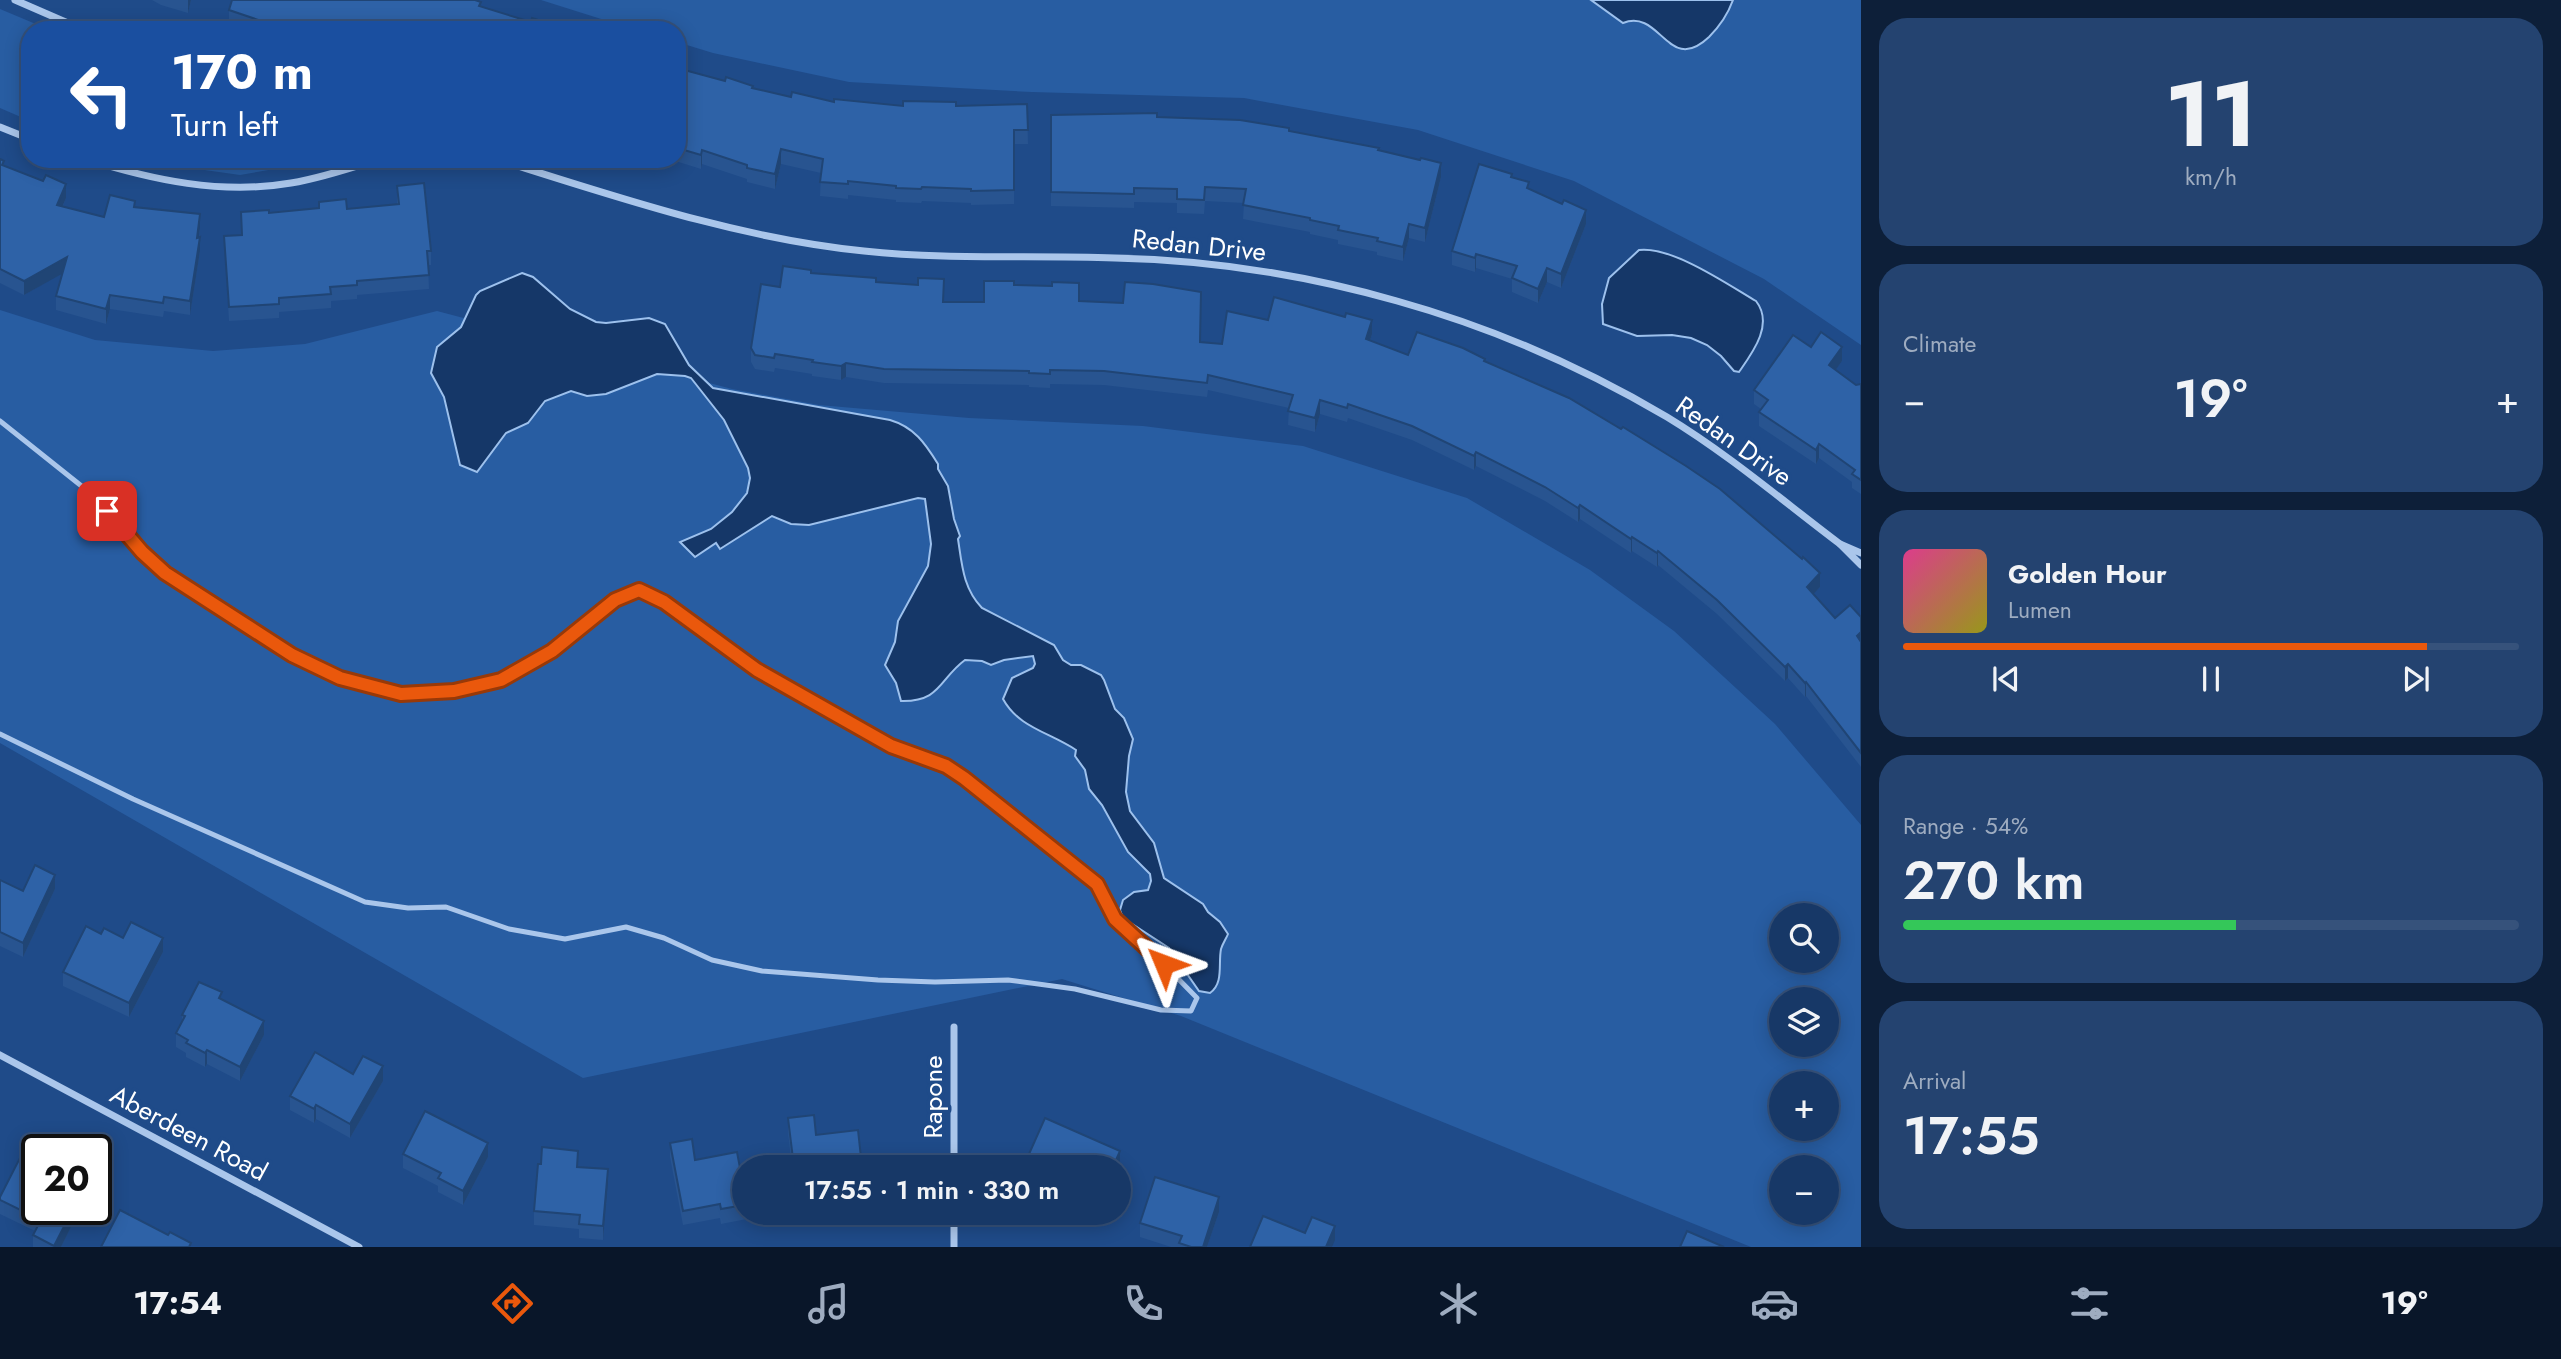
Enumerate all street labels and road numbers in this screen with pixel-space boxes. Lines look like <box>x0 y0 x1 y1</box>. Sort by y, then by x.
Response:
street label: Redan Drive <box>1130 219 1268 271</box>
street label: Redan Drive <box>1668 387 1800 495</box>
street label: Rapone <box>914 1055 952 1139</box>
street label: Aberdeen Road <box>104 1076 274 1190</box>

